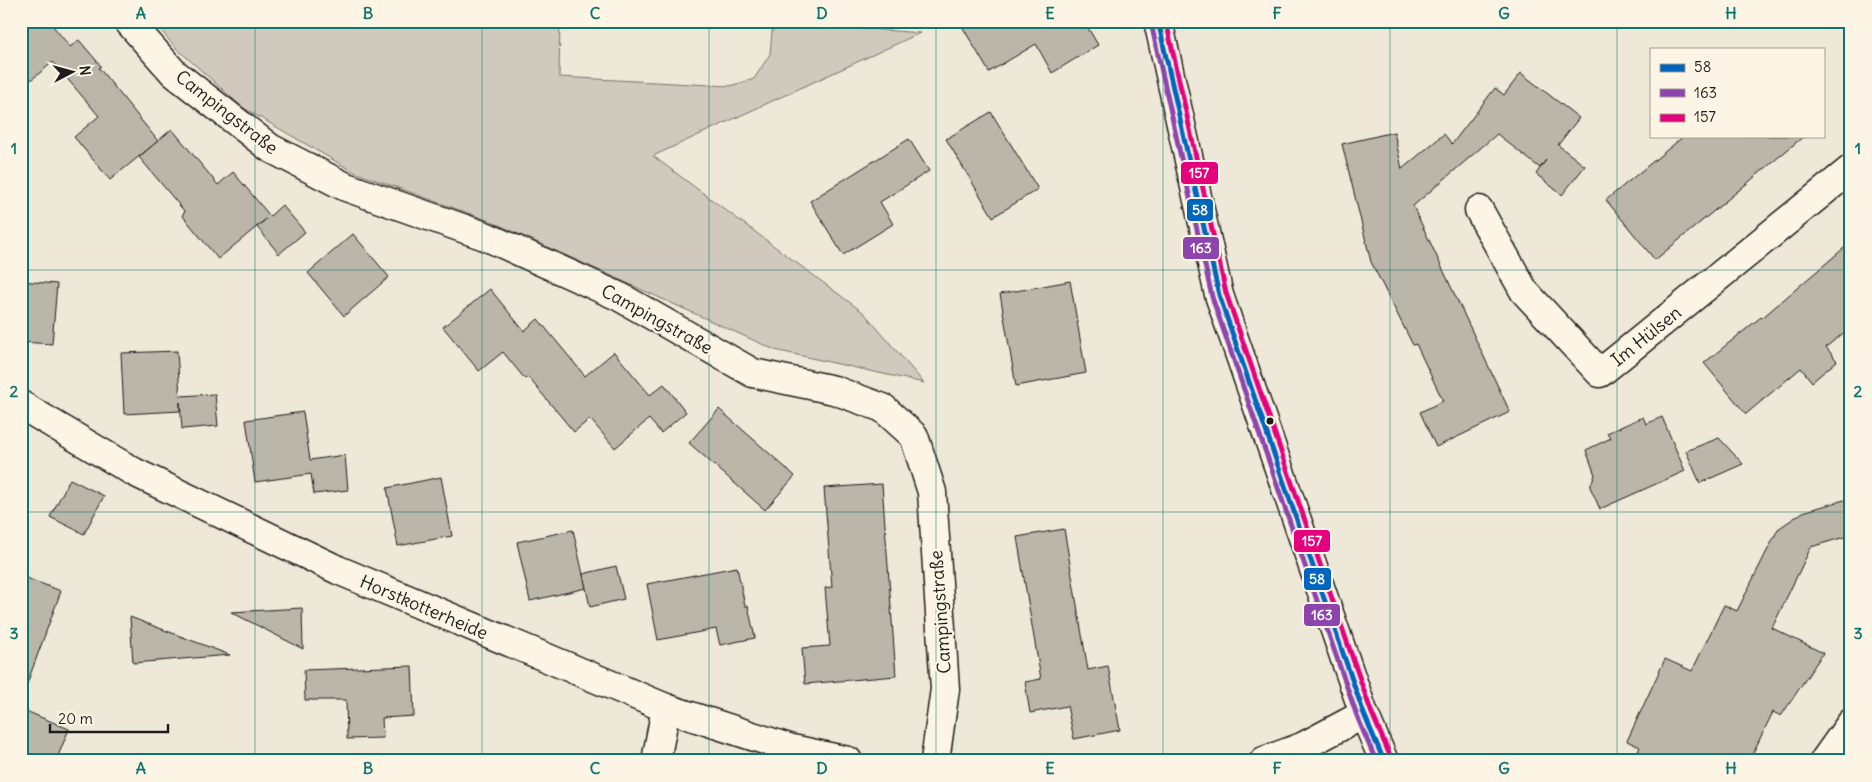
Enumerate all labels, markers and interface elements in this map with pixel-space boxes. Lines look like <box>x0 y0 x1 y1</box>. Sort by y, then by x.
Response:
text: A <box>136 3 146 23</box>
text: B <box>363 3 374 23</box>
text: C <box>590 3 601 23</box>
text: D <box>816 3 828 23</box>
text: E <box>1045 3 1055 23</box>
text: F <box>1272 3 1282 23</box>
text: G <box>1498 3 1510 23</box>
text: H <box>1725 3 1737 23</box>
north arrow <box>48 48 98 98</box>
legend <box>1650 48 1824 138</box>
text: 58 <box>1694 57 1711 76</box>
text: N <box>75 65 94 76</box>
street label: Campingstraße <box>171 65 283 159</box>
text: 163 <box>1694 83 1717 102</box>
text: 157 <box>1694 107 1716 126</box>
text: 1 <box>11 138 17 158</box>
text: 1 <box>1855 138 1861 158</box>
line badge: 157 <box>1180 161 1219 185</box>
text: 157 <box>1189 164 1209 182</box>
line badge: 58 <box>1186 198 1214 222</box>
text: 58 <box>1192 201 1208 219</box>
line badge: 163 <box>1182 236 1220 260</box>
text: 163 <box>1190 239 1212 257</box>
street label: Campingstraße <box>597 279 717 359</box>
street label: Im Hülsen <box>1606 301 1686 371</box>
text: 2 <box>10 381 19 401</box>
text: 2 <box>1854 381 1863 401</box>
unlabelled marker <box>1265 416 1275 426</box>
line badge: 157 <box>1293 529 1331 553</box>
text: 157 <box>1302 532 1322 550</box>
street label: Campingstraße <box>924 549 956 675</box>
line badge: 58 <box>1303 567 1332 591</box>
street label: Horstkotterheide <box>356 570 492 644</box>
text: 58 <box>1309 570 1325 588</box>
line badge: 163 <box>1303 603 1341 627</box>
text: 163 <box>1311 606 1333 624</box>
text: 3 <box>9 623 19 643</box>
text: 3 <box>1853 623 1863 643</box>
scale bar <box>50 702 168 734</box>
text: 20 m <box>58 709 93 728</box>
text: A <box>136 758 146 778</box>
text: B <box>363 758 374 778</box>
text: C <box>590 758 601 778</box>
text: D <box>816 758 828 778</box>
text: E <box>1045 758 1055 778</box>
text: F <box>1272 758 1282 778</box>
text: G <box>1498 758 1510 778</box>
text: H <box>1725 758 1737 778</box>

